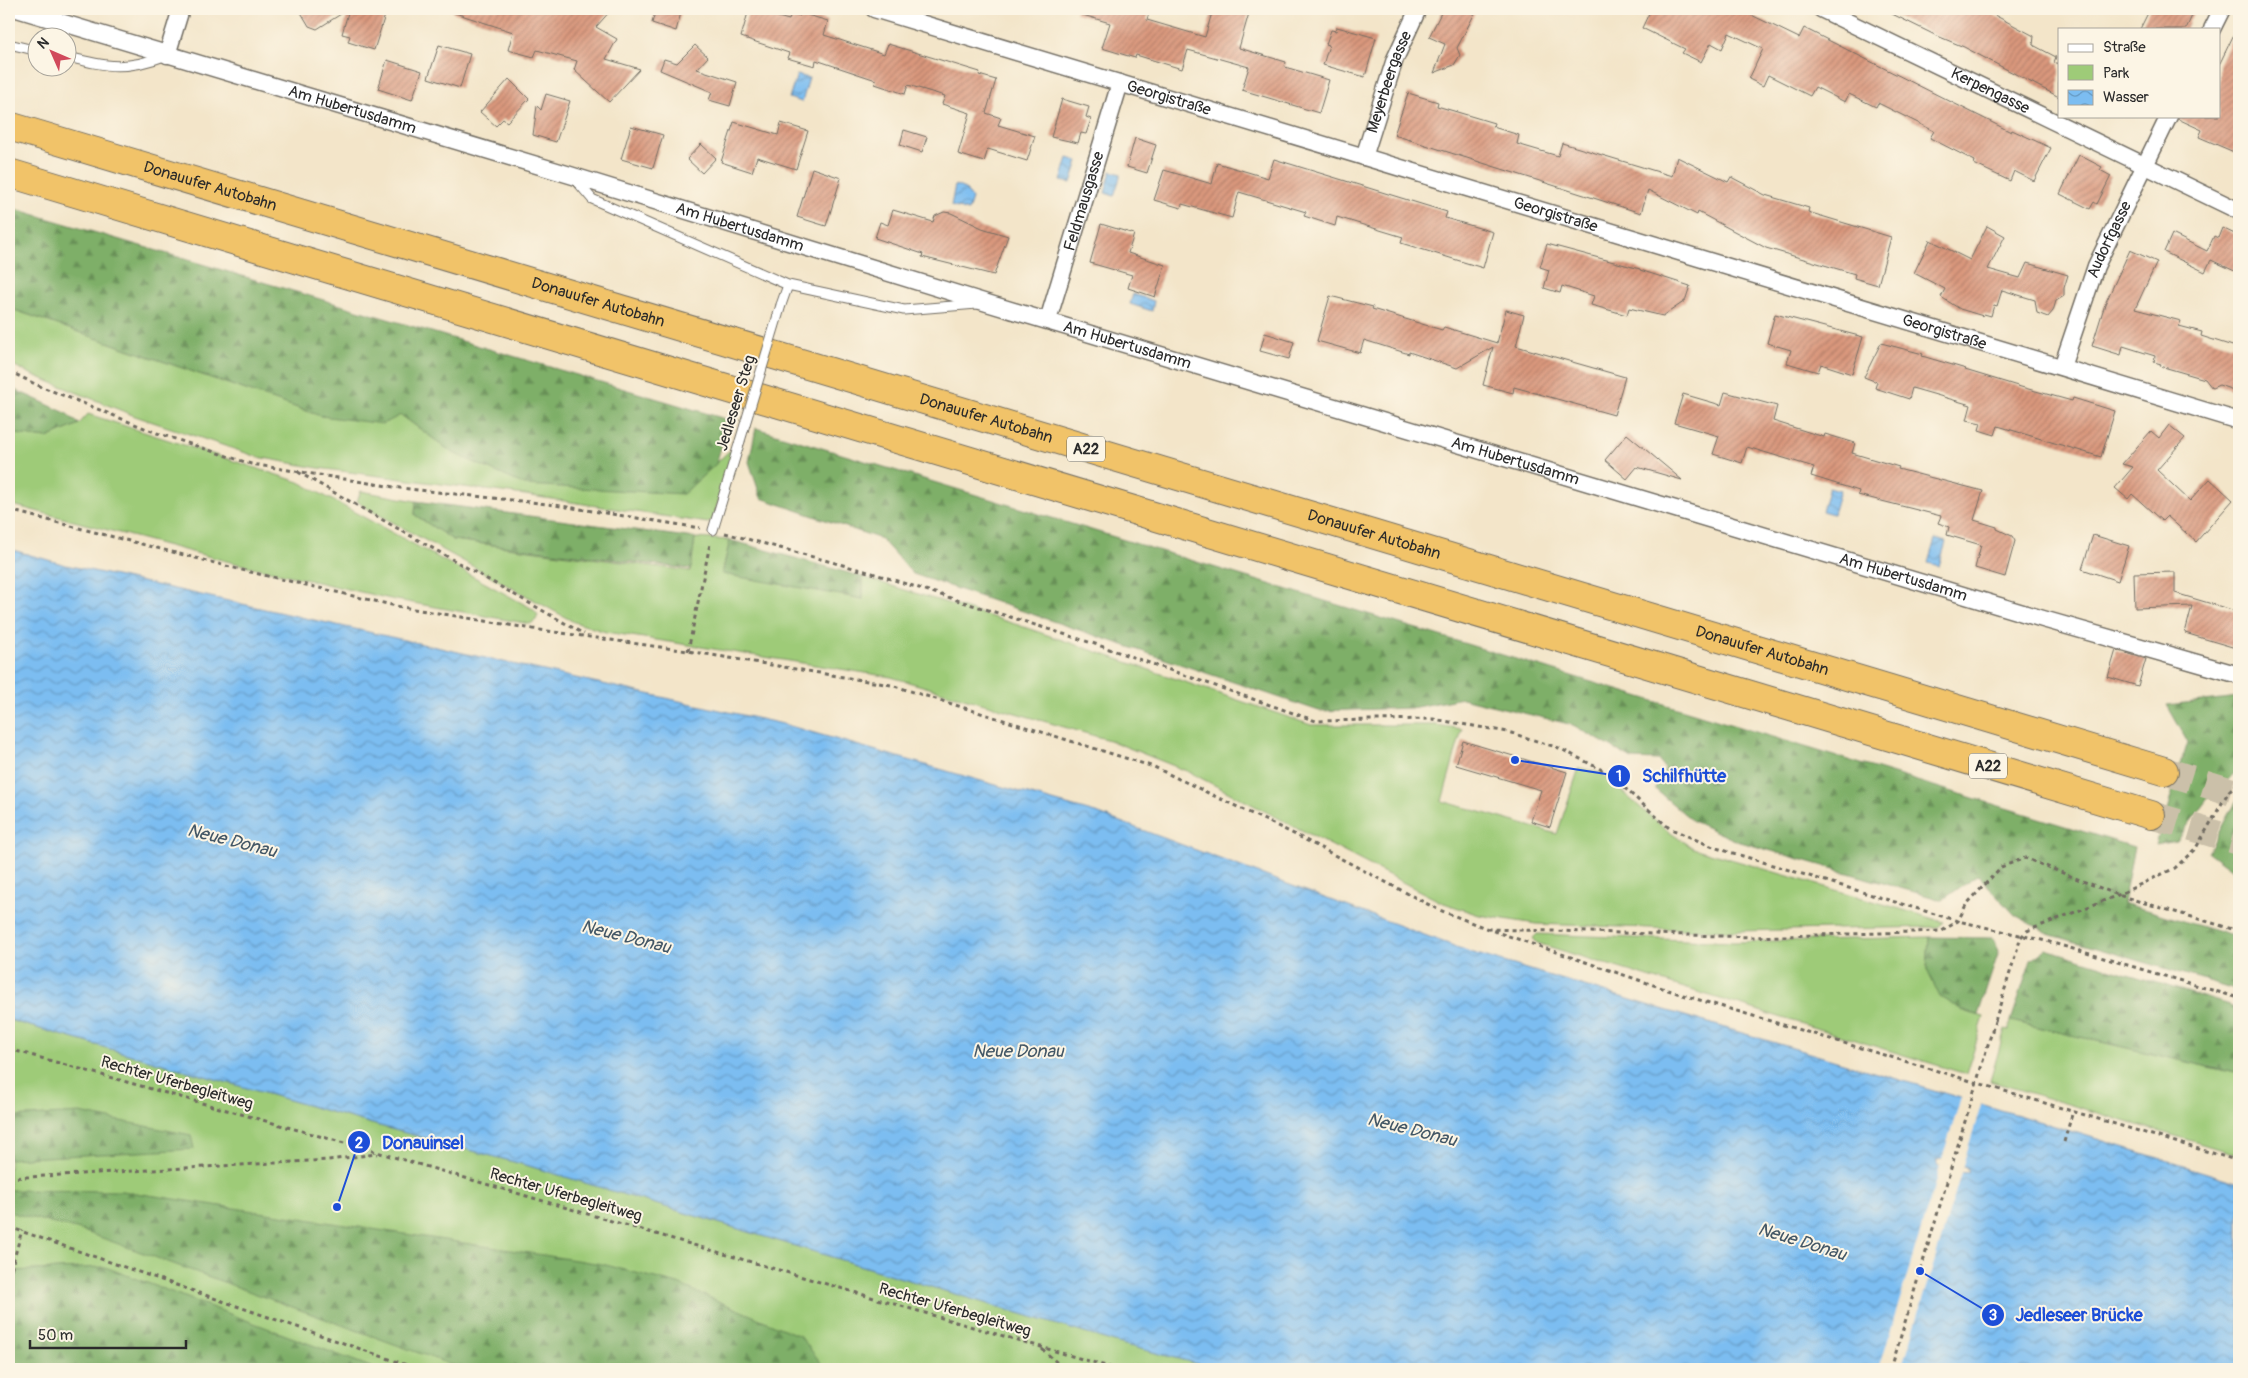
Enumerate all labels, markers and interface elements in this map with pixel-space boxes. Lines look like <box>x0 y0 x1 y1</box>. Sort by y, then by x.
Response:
north arrow <box>28 28 78 78</box>
street label: Meyerbeergasse <box>1362 28 1417 136</box>
legend <box>2058 28 2220 118</box>
text: N <box>34 34 53 53</box>
text: Straße <box>2103 38 2146 57</box>
street label: Kerpengasse <box>1948 63 2033 118</box>
text: Park <box>2103 64 2130 83</box>
street label: Georgistraße <box>1124 76 1214 120</box>
street label: Am Hubertusdamm <box>286 81 419 138</box>
text: Wasser <box>2103 88 2150 107</box>
street label: Feldmausgasse <box>1060 149 1109 254</box>
street label: Donauufer Autobahn <box>141 157 279 216</box>
street label: Georgistraße <box>1511 193 1600 237</box>
street label: Am Hubertusdamm <box>673 198 806 256</box>
street label: Audorfgasse <box>2083 198 2136 281</box>
street label: Donauufer Autobahn <box>529 273 667 332</box>
street label: Georgistraße <box>1900 310 1989 354</box>
street label: Am Hubertusdamm <box>1061 316 1194 374</box>
street label: Jedleseer Steg <box>712 353 760 453</box>
street label: Donauufer Autobahn <box>917 389 1055 448</box>
street label: Am Hubertusdamm <box>1449 432 1582 490</box>
road number: A22 <box>1067 436 1105 462</box>
street label: Donauufer Autobahn <box>1305 505 1443 564</box>
street label: Am Hubertusdamm <box>1837 549 1970 606</box>
street label: Donauufer Autobahn <box>1693 621 1831 680</box>
road number: A22 <box>1969 754 2007 778</box>
callout: Schilfhütte <box>1607 759 1736 792</box>
text: Schilfhütte <box>1642 765 1727 788</box>
text: 1 <box>1616 767 1622 786</box>
water label: Neue Donau <box>185 819 280 863</box>
water label: Neue Donau <box>579 915 674 959</box>
water label: Neue Donau <box>973 1040 1064 1063</box>
street label: Rechter Uferbegleitweg <box>99 1052 255 1114</box>
water label: Neue Donau <box>1365 1108 1460 1152</box>
callout: Donauinsel <box>347 1126 474 1159</box>
text: Donauinsel <box>382 1132 464 1155</box>
text: 2 <box>355 1134 363 1153</box>
street label: Rechter Uferbegleitweg <box>488 1164 644 1226</box>
water label: Neue Donau <box>1755 1218 1850 1267</box>
street label: Rechter Uferbegleitweg <box>877 1279 1033 1341</box>
callout: Jedleseer Brücke <box>1980 1298 2152 1331</box>
text: Jedleseer Brücke <box>2015 1304 2144 1327</box>
text: 3 <box>1989 1306 1997 1325</box>
scale bar <box>30 1318 186 1350</box>
text: 50 m <box>38 1326 73 1345</box>

